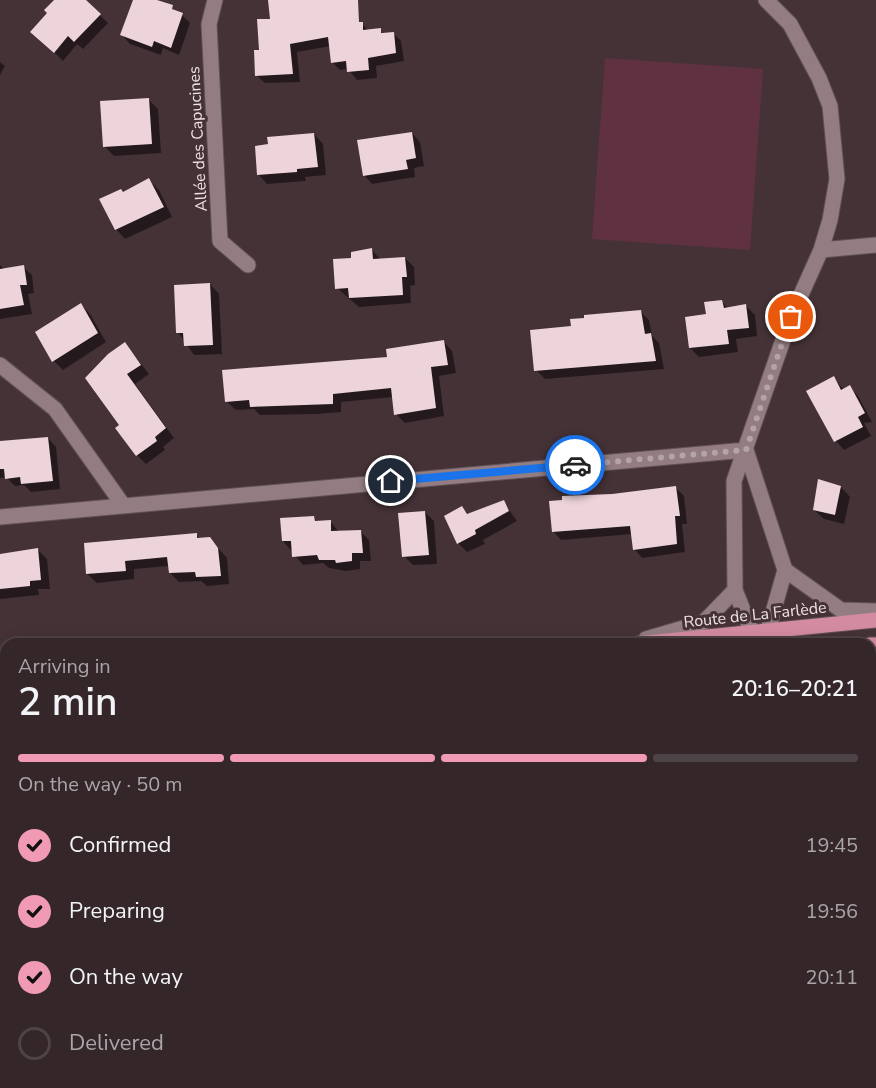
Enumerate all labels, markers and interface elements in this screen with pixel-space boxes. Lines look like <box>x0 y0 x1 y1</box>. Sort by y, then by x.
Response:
street label: Allée des Capucines <box>183 66 213 212</box>
pin <box>765 291 816 342</box>
icon: bag <box>774 300 807 333</box>
courier <box>545 435 605 495</box>
icon: car <box>559 449 592 482</box>
pin <box>365 455 416 506</box>
icon: home <box>374 464 407 497</box>
street label: Route de La Farlède <box>683 597 828 633</box>
text: Arriving in <box>18 653 111 680</box>
text: 20:16–20:21 <box>731 674 858 704</box>
text: 2 min <box>18 676 117 729</box>
text: On the way · 50 m <box>18 771 182 798</box>
icon: check <box>18 829 51 862</box>
text: Confirmed <box>69 830 171 860</box>
text: 19:45 <box>805 832 858 859</box>
icon: check <box>18 895 51 928</box>
text: Preparing <box>69 896 165 926</box>
text: 19:56 <box>805 898 858 925</box>
icon: check <box>18 961 51 994</box>
text: On the way <box>69 962 183 992</box>
text: 20:11 <box>805 964 858 991</box>
text: Delivered <box>69 1028 164 1058</box>

